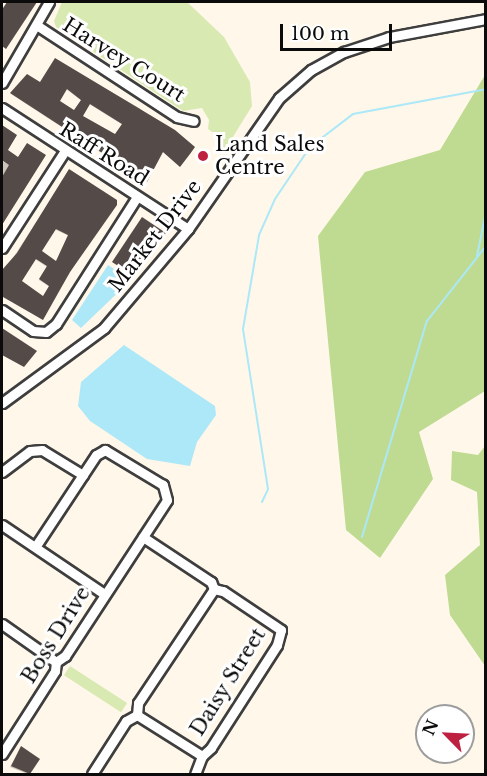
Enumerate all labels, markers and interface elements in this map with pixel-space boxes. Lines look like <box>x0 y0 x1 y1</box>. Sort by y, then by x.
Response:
scale bar <box>283 12 396 50</box>
street label: Harvey Court <box>58 13 190 107</box>
text: 100 m <box>291 23 349 45</box>
street label: Raff Road <box>55 117 153 191</box>
place label: Land Sales Centre <box>215 132 325 179</box>
marker: Land Sales Centre <box>196 149 210 163</box>
street label: Market Drive <box>104 175 206 297</box>
street label: Boss Drive <box>17 582 95 688</box>
street label: Daisy Street <box>185 623 271 741</box>
north arrow <box>415 704 475 764</box>
text: N <box>418 717 443 738</box>

